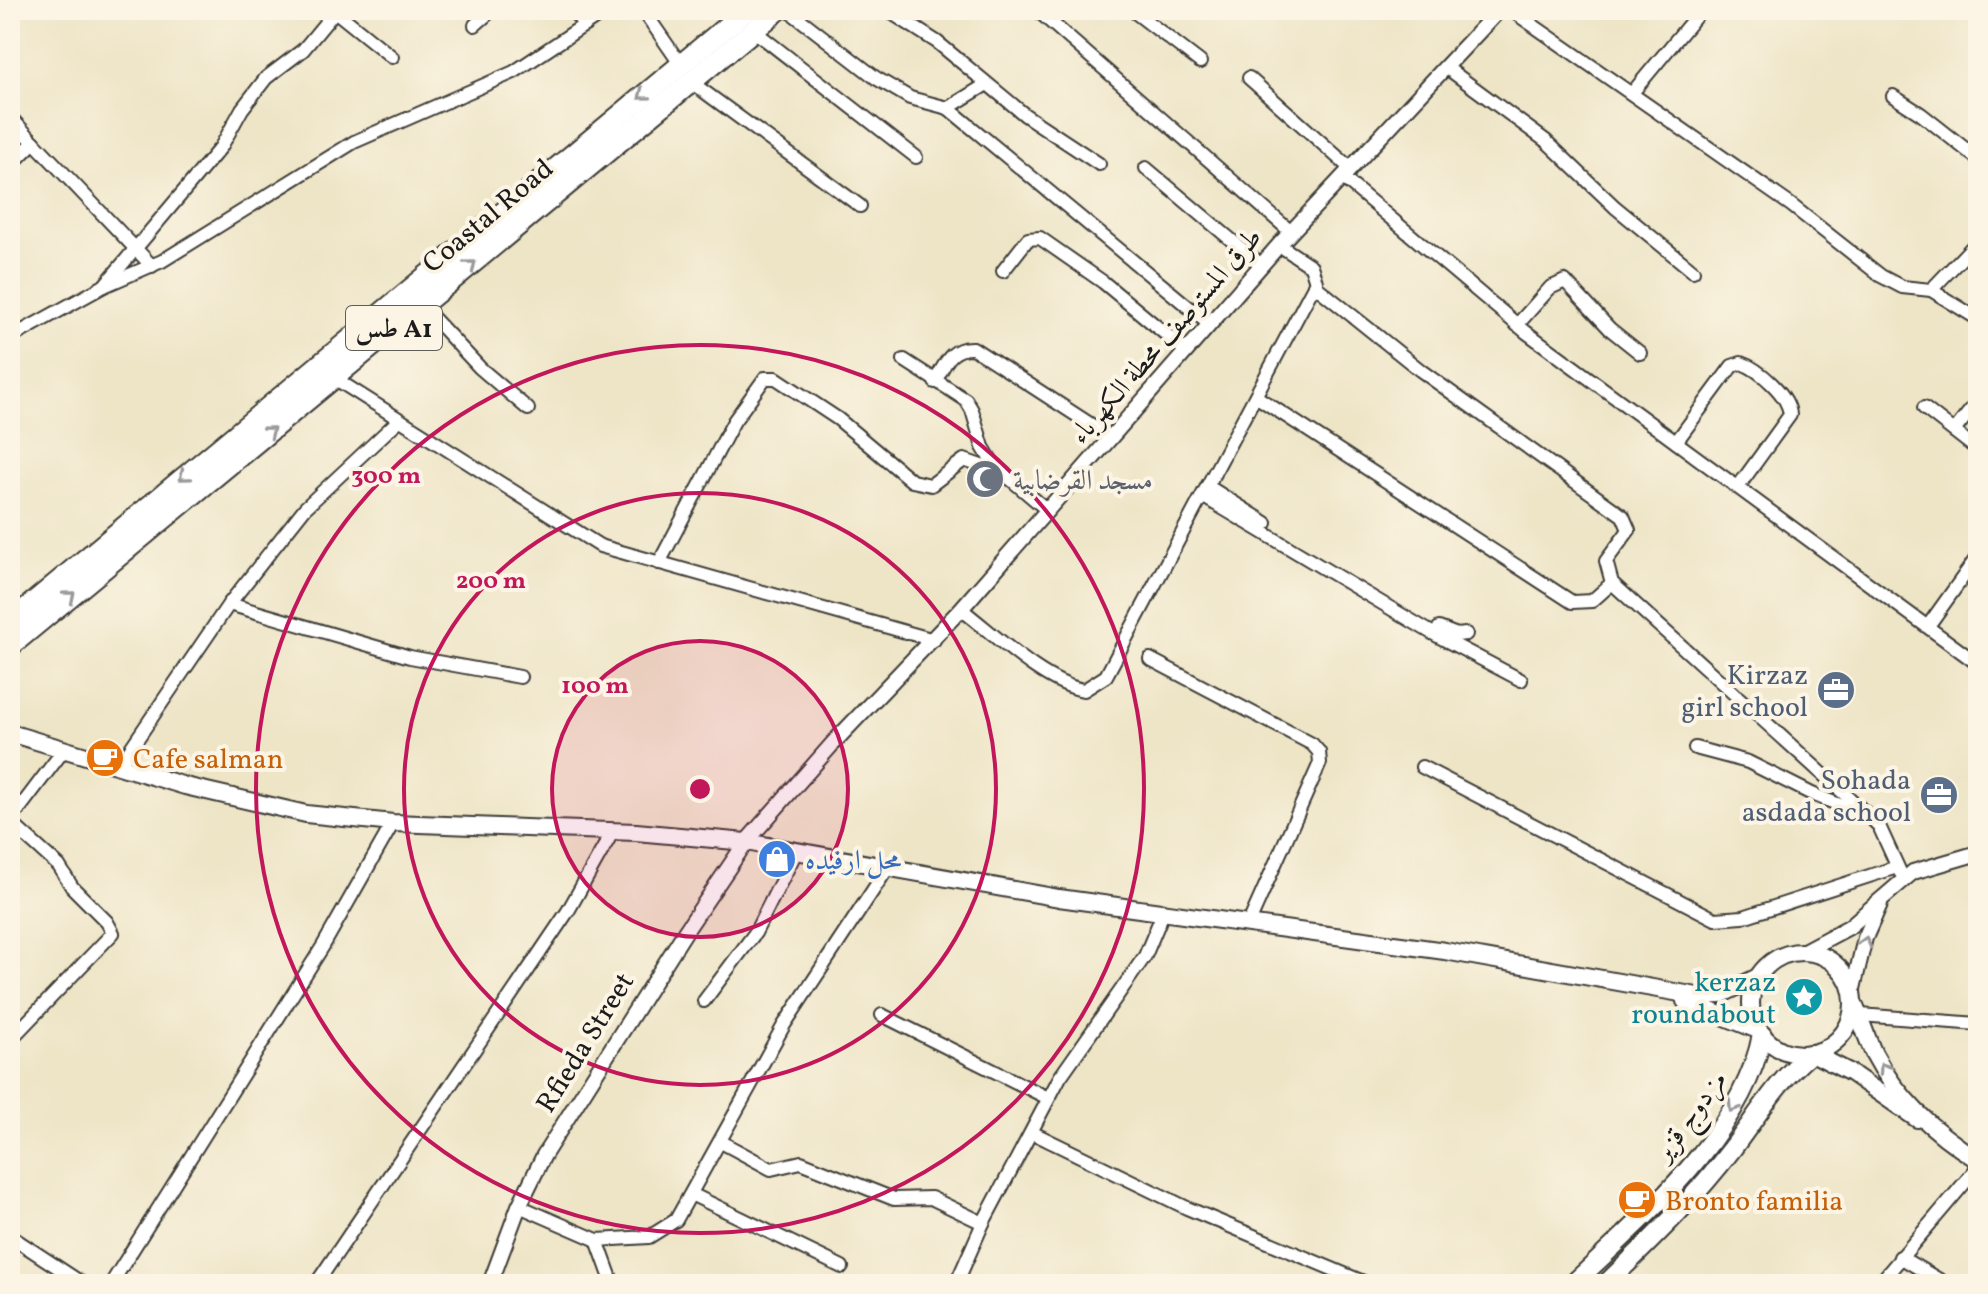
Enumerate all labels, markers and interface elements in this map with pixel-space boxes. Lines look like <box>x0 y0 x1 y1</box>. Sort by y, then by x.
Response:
one-way arrow <box>638 85 652 100</box>
street label: Coastal Road <box>415 151 562 283</box>
street label: طرق المستوصف محطة الكهرباء <box>1062 220 1272 453</box>
one-way arrow <box>461 260 476 275</box>
road number: طس A1 <box>346 306 442 350</box>
one-way arrow <box>261 426 276 440</box>
mosque icon: مسجد القرضابية <box>964 458 1006 500</box>
text: 300 m <box>351 460 421 494</box>
place label: مسجد القرضابية <box>1013 462 1153 501</box>
one-way arrow <box>179 466 194 481</box>
text: 200 m <box>456 565 526 599</box>
one-way arrow <box>61 591 75 606</box>
place label: Kirzaz girl school <box>1681 657 1808 728</box>
office icon: Kirzaz girl school <box>1815 669 1857 711</box>
text: 100 m <box>561 670 629 704</box>
cafe icon: Cafe salman <box>84 737 126 779</box>
place label: Cafe salman <box>133 741 283 780</box>
place label: Sohada asdada school <box>1742 762 1911 833</box>
office icon: Sohada asdada school <box>1918 774 1960 816</box>
centre of rings <box>686 775 714 803</box>
shop icon: محل ارفيده <box>756 838 798 880</box>
place label: محل ارفيده <box>805 842 901 881</box>
one-way arrow <box>1856 936 1872 950</box>
place label: kerzaz roundabout <box>1631 964 1776 1035</box>
street label: Rfieda Street <box>528 966 645 1121</box>
place icon: kerzaz roundabout <box>1783 976 1825 1018</box>
one-way arrow <box>1879 1062 1894 1077</box>
street label: مزدوج قزير <box>1643 1063 1741 1175</box>
one-way arrow <box>1728 1098 1743 1113</box>
cafe icon: Bronto familia <box>1616 1179 1658 1221</box>
place label: Bronto familia <box>1665 1183 1843 1222</box>

